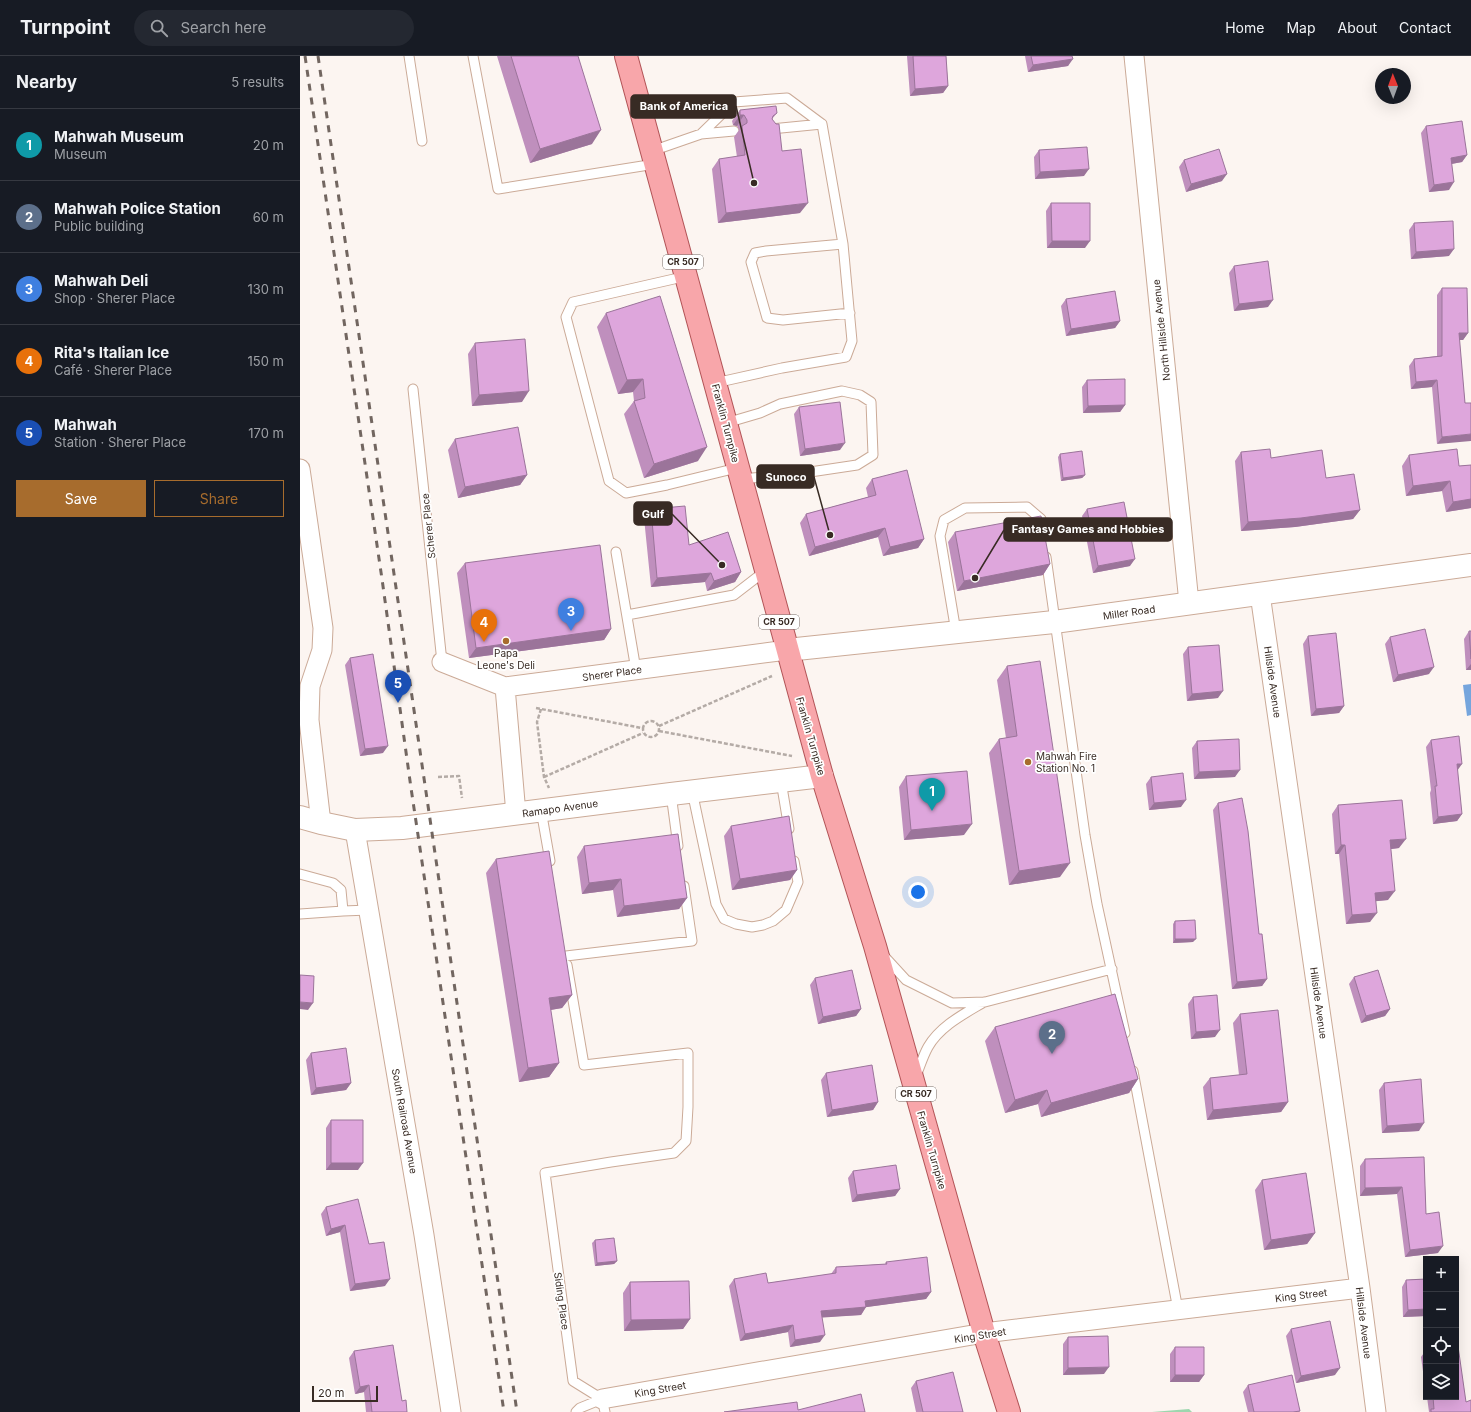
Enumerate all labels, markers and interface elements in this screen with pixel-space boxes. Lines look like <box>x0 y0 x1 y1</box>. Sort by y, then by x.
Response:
search box <box>134 10 414 46</box>
text: Turnpoint <box>20 16 110 39</box>
icon: search <box>148 17 170 39</box>
text: Search here <box>180 18 266 37</box>
text: Home <box>1225 19 1264 36</box>
text: Map <box>1286 19 1316 36</box>
text: About <box>1338 19 1377 36</box>
text: Contact <box>1399 19 1451 36</box>
north arrow <box>1375 68 1411 104</box>
text: Nearby <box>16 72 77 92</box>
text: 5 results <box>231 74 284 90</box>
callout: Bank of America <box>631 95 736 118</box>
text: Bank of America <box>640 99 728 113</box>
text: Mahwah Museum <box>54 127 184 146</box>
text: 1 <box>26 137 32 153</box>
text: 20 m <box>253 137 284 153</box>
text: Museum <box>54 146 107 162</box>
text: Mahwah Police Station <box>54 199 221 218</box>
text: 2 <box>25 209 33 225</box>
text: 60 m <box>253 209 284 225</box>
text: Public building <box>54 218 144 234</box>
road number: CR 507 <box>663 255 703 269</box>
text: Mahwah Deli <box>54 271 148 290</box>
street label: North Hillside Avenue <box>1150 279 1172 381</box>
text: 3 <box>25 281 33 297</box>
text: 130 m <box>247 281 284 297</box>
text: Shop · Sherer Place <box>54 290 175 306</box>
text: Rita's Italian Ice <box>54 343 169 362</box>
text: 4 <box>25 353 33 369</box>
text: 150 m <box>248 353 284 369</box>
text: Café · Sherer Place <box>54 362 172 378</box>
street label: Franklin Turnpike <box>710 382 742 464</box>
text: Mahwah <box>54 415 117 434</box>
text: 5 <box>25 425 33 441</box>
text: 170 m <box>248 425 284 441</box>
text: Station · Sherer Place <box>54 434 186 450</box>
callout: Sunoco <box>757 465 814 488</box>
text: Sunoco <box>766 470 807 484</box>
button: Save <box>16 480 146 517</box>
button: Share <box>154 480 284 517</box>
street label: Scherer Place <box>419 492 437 559</box>
callout: Gulf <box>634 502 672 525</box>
text: Gulf <box>642 507 665 521</box>
callout: Fantasy Games and Hobbies <box>1004 518 1172 541</box>
text: Fantasy Games and Hobbies <box>1012 522 1164 536</box>
pin: 3 <box>558 598 584 631</box>
street label: Miller Road <box>1102 602 1156 622</box>
pin: 4 <box>471 609 497 642</box>
road number: CR 507 <box>759 615 799 629</box>
marker: Papa Leone's Deli <box>501 636 511 646</box>
street label: Hillside Avenue <box>1262 645 1284 719</box>
place label: Papa Leone's Deli <box>477 647 535 671</box>
street label: Sherer Place <box>581 663 643 683</box>
pin: 5 <box>385 670 411 703</box>
street label: Franklin Turnpike <box>794 695 828 777</box>
place label: Mahwah Fire Station No. 1 <box>1036 750 1097 774</box>
marker: Mahwah Fire Station No. 1 <box>1023 757 1033 767</box>
pin: 1 <box>919 778 945 811</box>
street label: Ramapo Avenue <box>521 797 599 819</box>
your location <box>908 882 928 902</box>
street label: Hillside Avenue <box>1308 966 1330 1040</box>
pin: 2 <box>1039 1021 1065 1054</box>
street label: South Railroad Avenue <box>390 1067 420 1175</box>
road number: CR 507 <box>896 1087 936 1101</box>
street label: Franklin Turnpike <box>915 1109 949 1191</box>
map controls <box>1423 1256 1459 1400</box>
button: + <box>1423 1256 1459 1292</box>
street label: Siding Place <box>552 1271 572 1331</box>
street label: King Street <box>1274 1286 1328 1304</box>
street label: Hillside Avenue <box>1354 1286 1374 1360</box>
button: − <box>1423 1292 1459 1328</box>
street label: King Street <box>953 1325 1008 1345</box>
button: locate <box>1423 1328 1459 1364</box>
button: layers <box>1423 1364 1459 1400</box>
street label: King Street <box>633 1378 688 1399</box>
scale bar <box>312 1384 378 1403</box>
text: 20 m <box>318 1386 344 1400</box>

